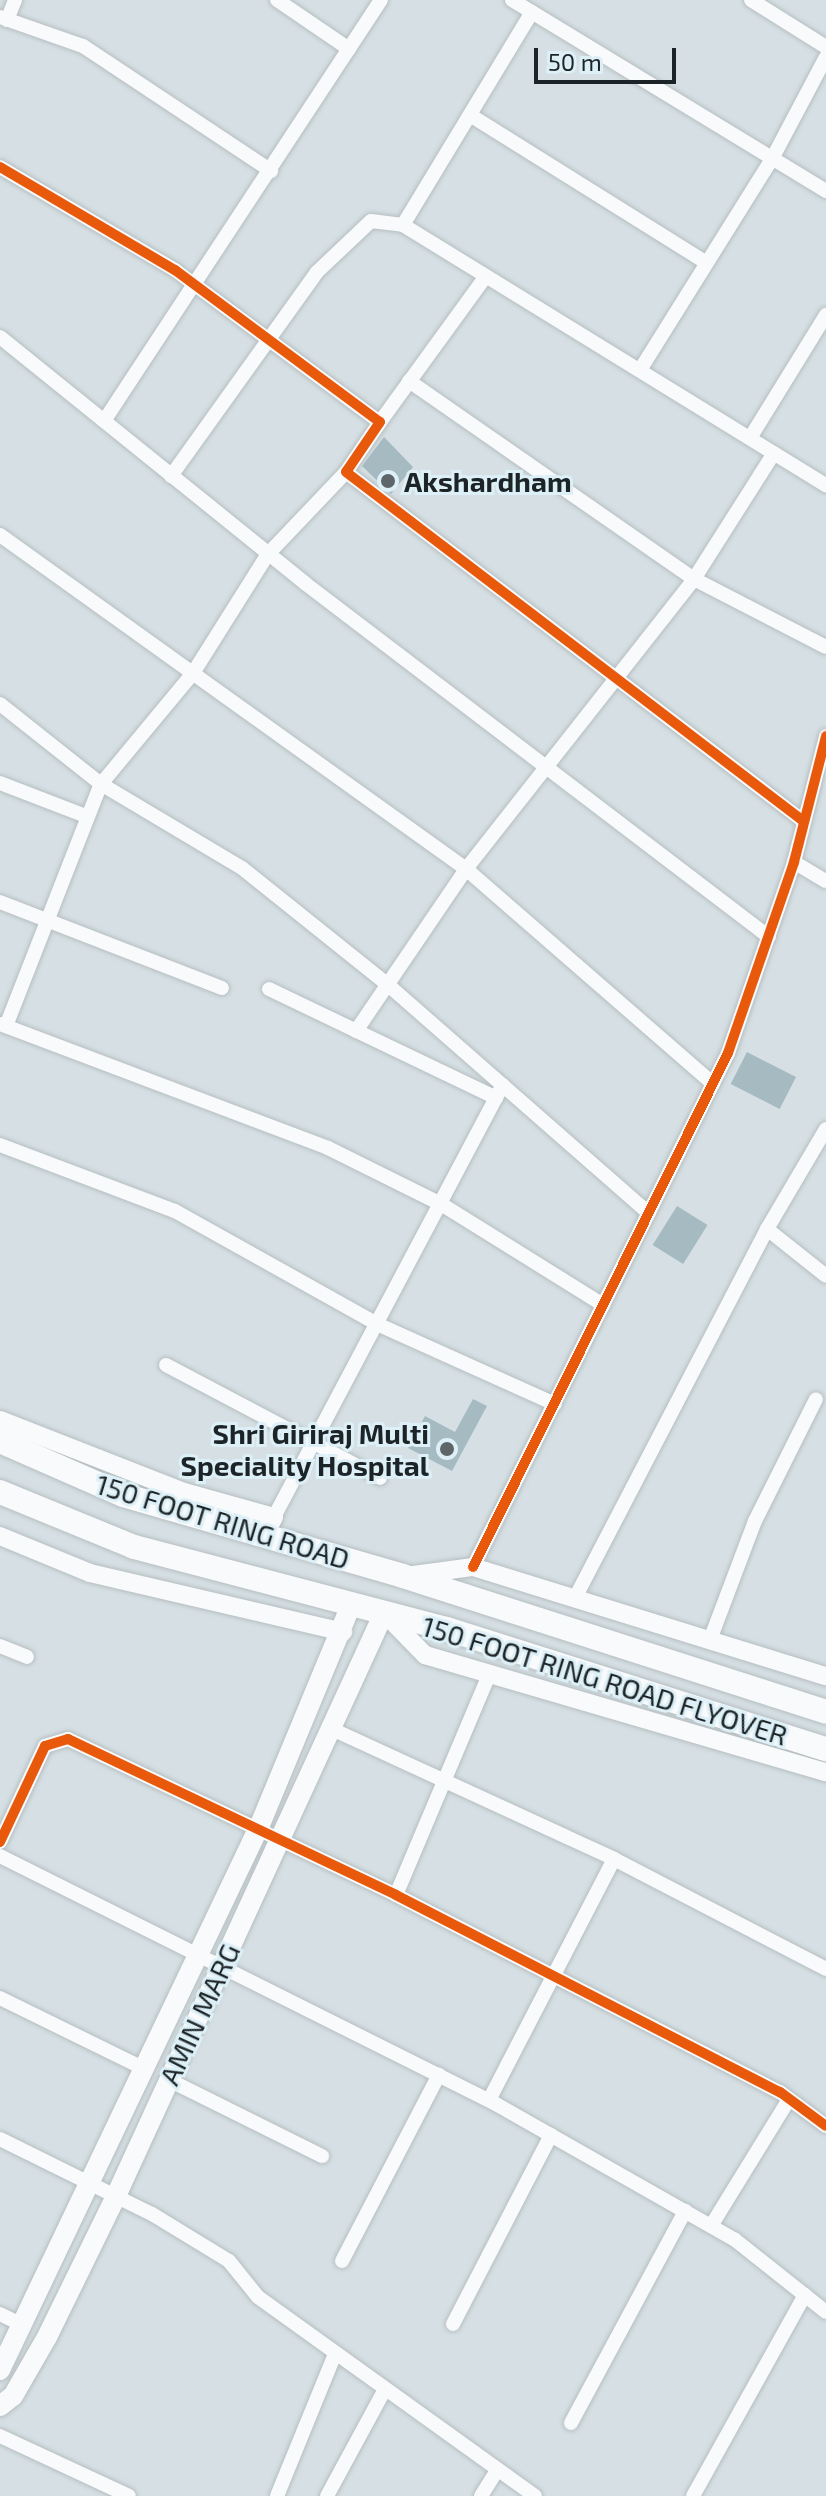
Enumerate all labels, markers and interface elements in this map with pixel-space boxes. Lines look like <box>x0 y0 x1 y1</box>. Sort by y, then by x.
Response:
scale bar <box>538 32 680 82</box>
text: 50 m <box>548 47 602 76</box>
place label: Akshardham <box>404 464 572 498</box>
marker: Akshardham <box>379 472 397 490</box>
place label: Shri Giriraj Multi Speciality Hospital <box>180 1416 429 1482</box>
marker: Shri Giriraj Multi Speciality Hospital <box>436 1438 458 1460</box>
street label: 150 FOOT RING ROAD <box>92 1466 354 1576</box>
street label: 150 FOOT RING ROAD FLYOVER <box>418 1608 792 1752</box>
street label: AMIN MARG <box>152 1938 246 2090</box>

